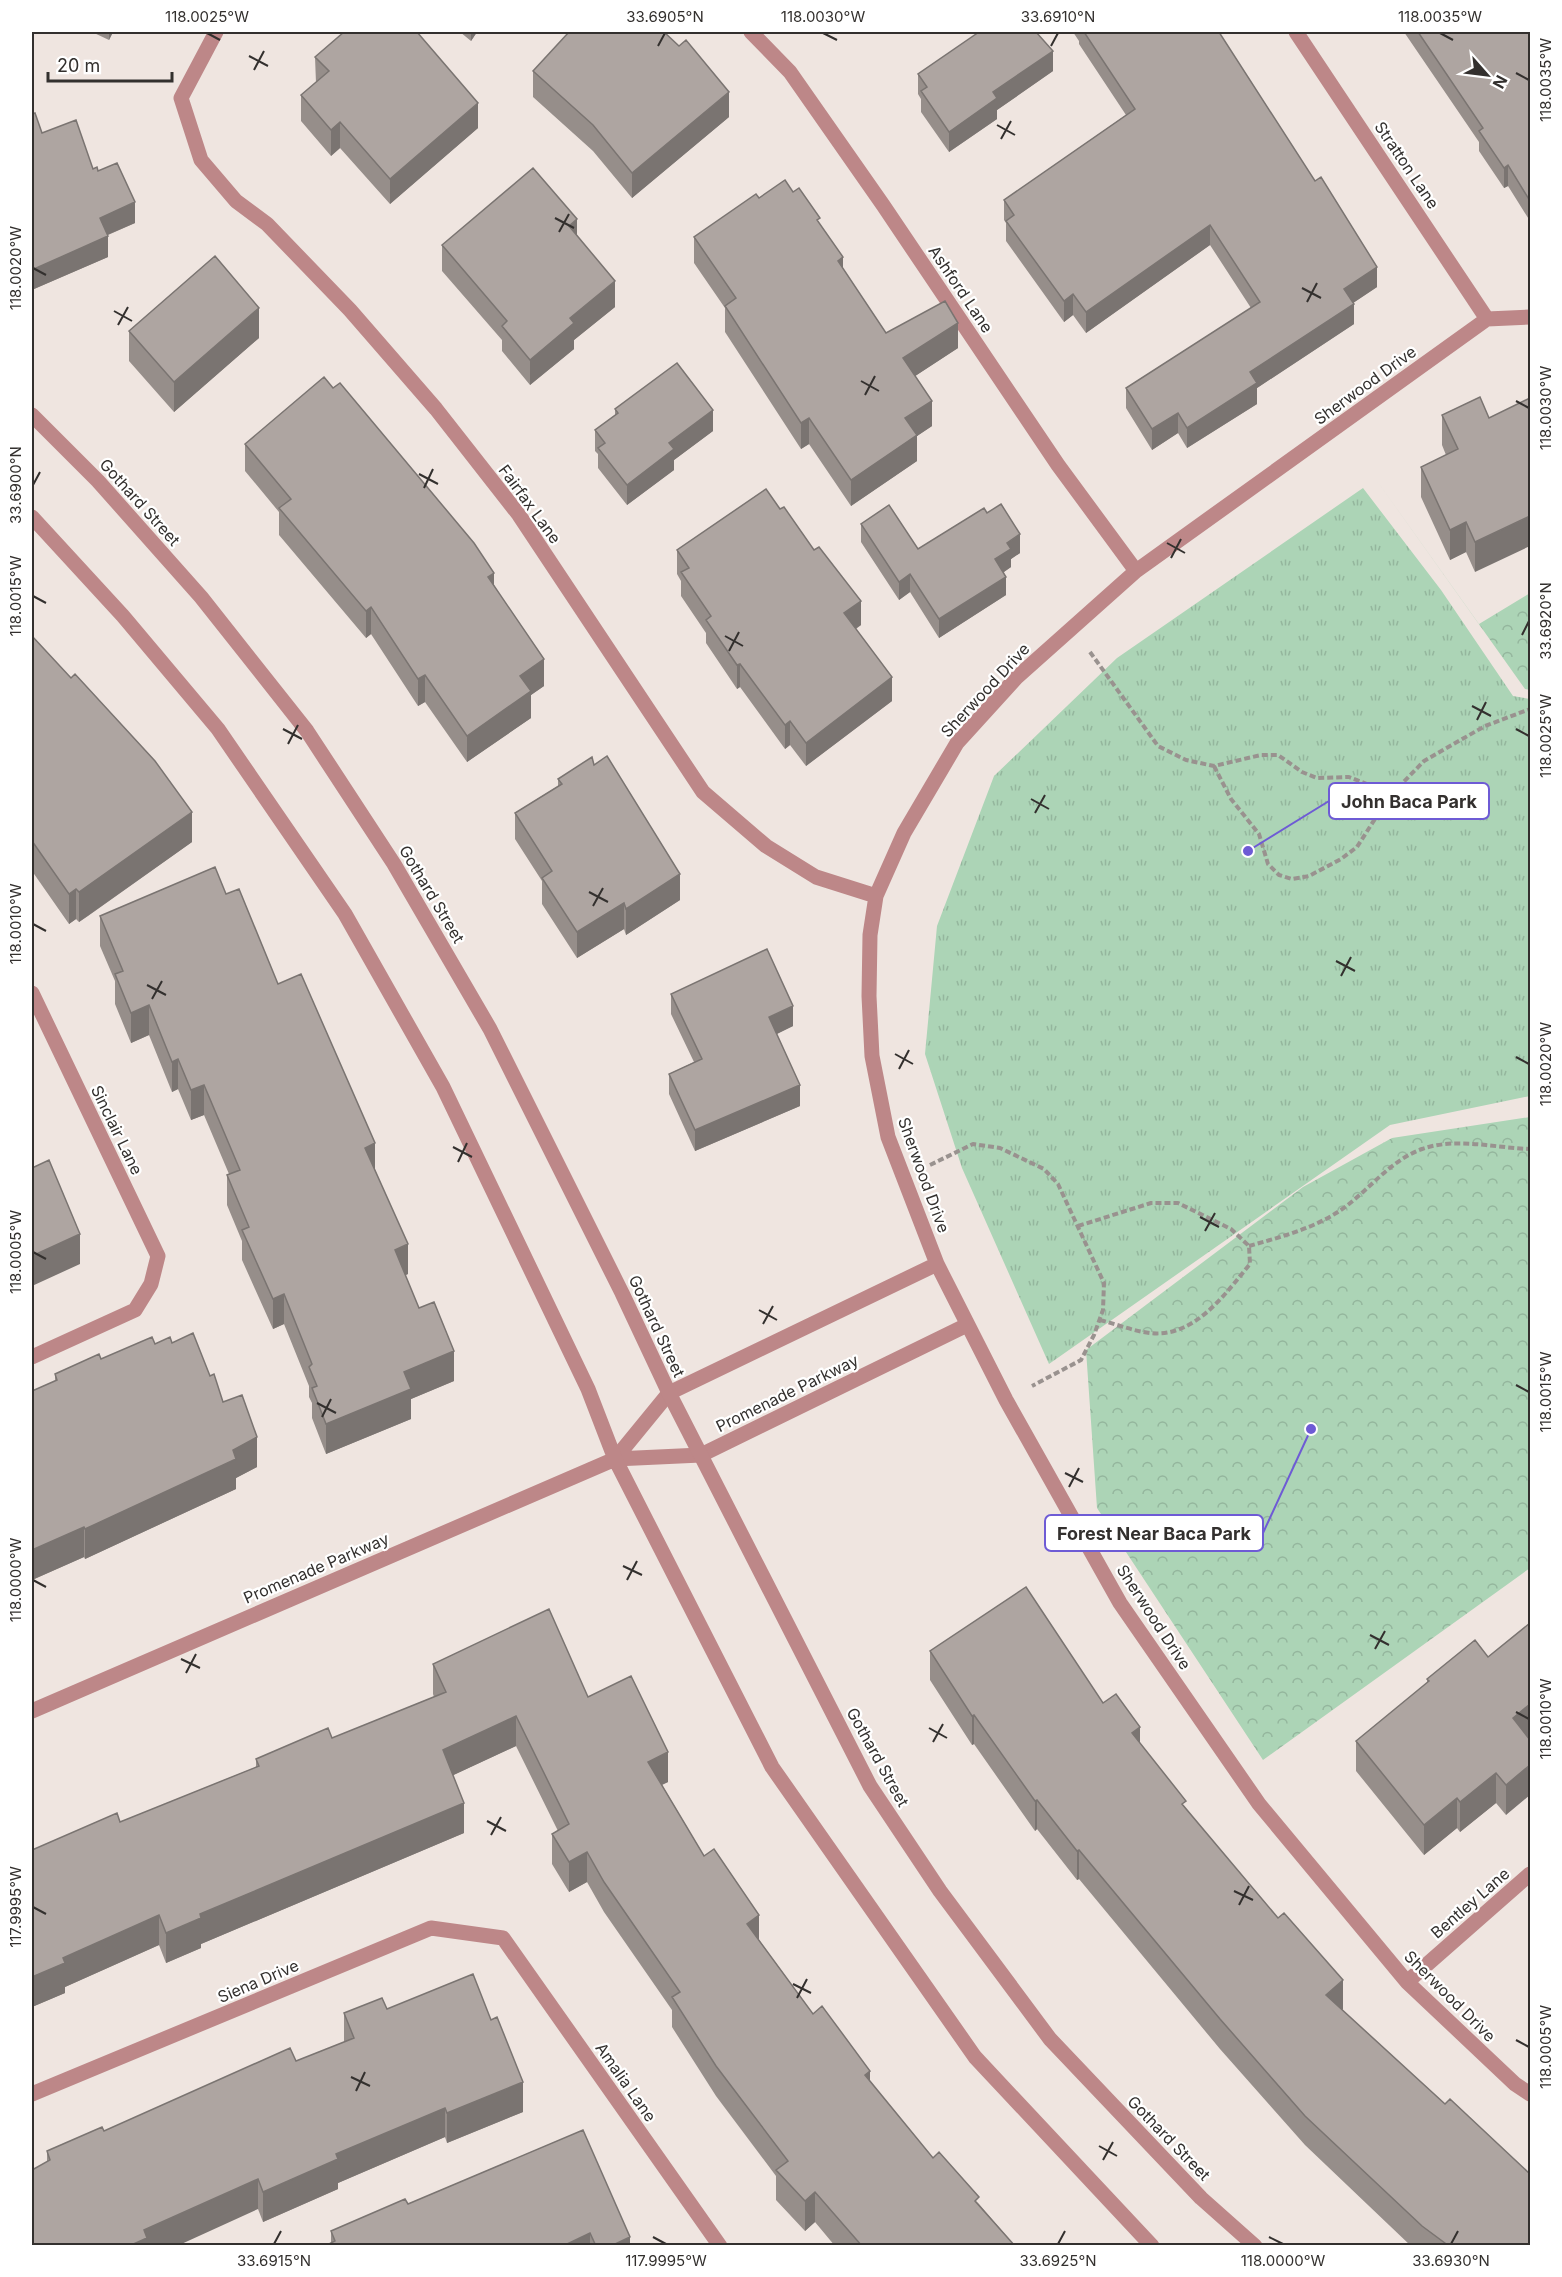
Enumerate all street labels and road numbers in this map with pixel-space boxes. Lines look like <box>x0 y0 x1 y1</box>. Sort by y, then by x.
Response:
street label: Stratton Lane <box>1371 118 1443 212</box>
street label: Ashford Lane <box>925 242 997 336</box>
street label: Sherwood Drive <box>1310 341 1420 429</box>
street label: Gothard Street <box>96 454 184 550</box>
street label: Fairfax Lane <box>495 461 565 547</box>
street label: Sherwood Drive <box>936 639 1034 741</box>
street label: Gothard Street <box>395 842 469 946</box>
street label: Sinclair Lane <box>87 1082 147 1178</box>
street label: Sherwood Drive <box>894 1115 954 1235</box>
street label: Gothard Street <box>625 1272 689 1380</box>
street label: Promenade Parkway <box>712 1350 862 1436</box>
street label: Promenade Parkway <box>240 1528 392 1608</box>
street label: Sherwood Drive <box>1113 1561 1195 1673</box>
street label: Gothard Street <box>842 1704 914 1810</box>
street label: Bentley Lane <box>1427 1863 1513 1943</box>
street label: Sherwood Drive <box>1400 1946 1500 2046</box>
street label: Siena Drive <box>214 1955 302 2007</box>
street label: Amalia Lane <box>591 2039 661 2125</box>
street label: Gothard Street <box>1123 2091 1215 2185</box>

